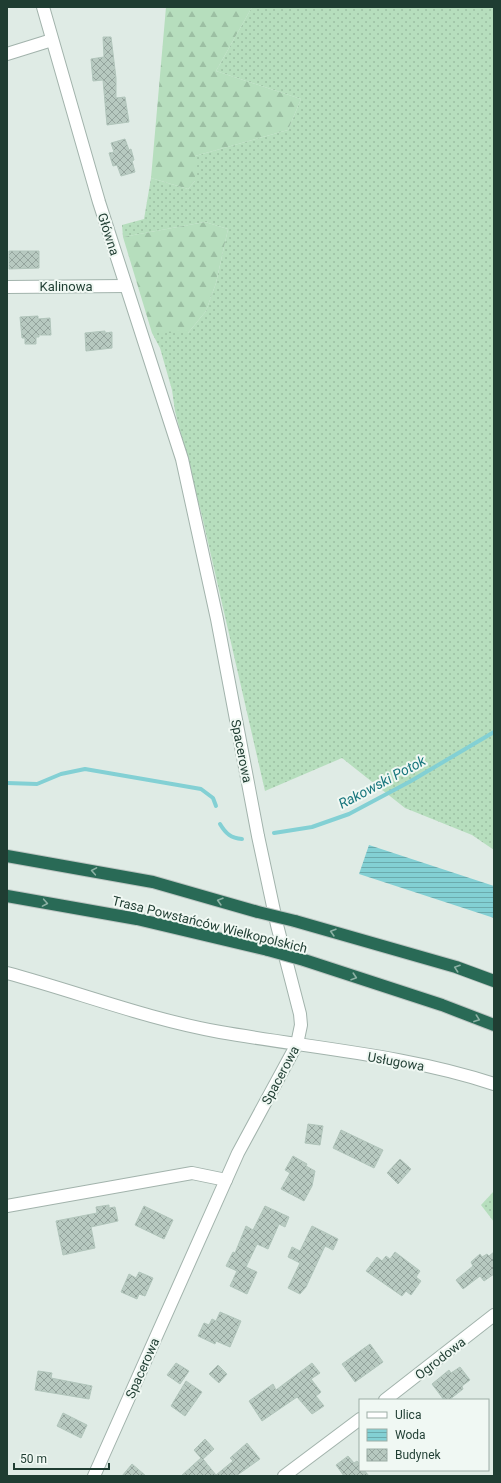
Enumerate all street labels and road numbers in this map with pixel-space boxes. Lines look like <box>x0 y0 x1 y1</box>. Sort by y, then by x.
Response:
street label: Główna <box>95 211 122 257</box>
street label: Kalinowa <box>40 279 92 294</box>
street label: Spacerowa <box>228 718 255 784</box>
street label: Trasa Powstańców Wielkopolskich <box>111 893 309 956</box>
street label: Spacerowa <box>259 1043 302 1107</box>
street label: Usługowa <box>366 1049 425 1074</box>
street label: Ogrodowa <box>412 1334 468 1383</box>
street label: Spacerowa <box>123 1336 162 1401</box>

